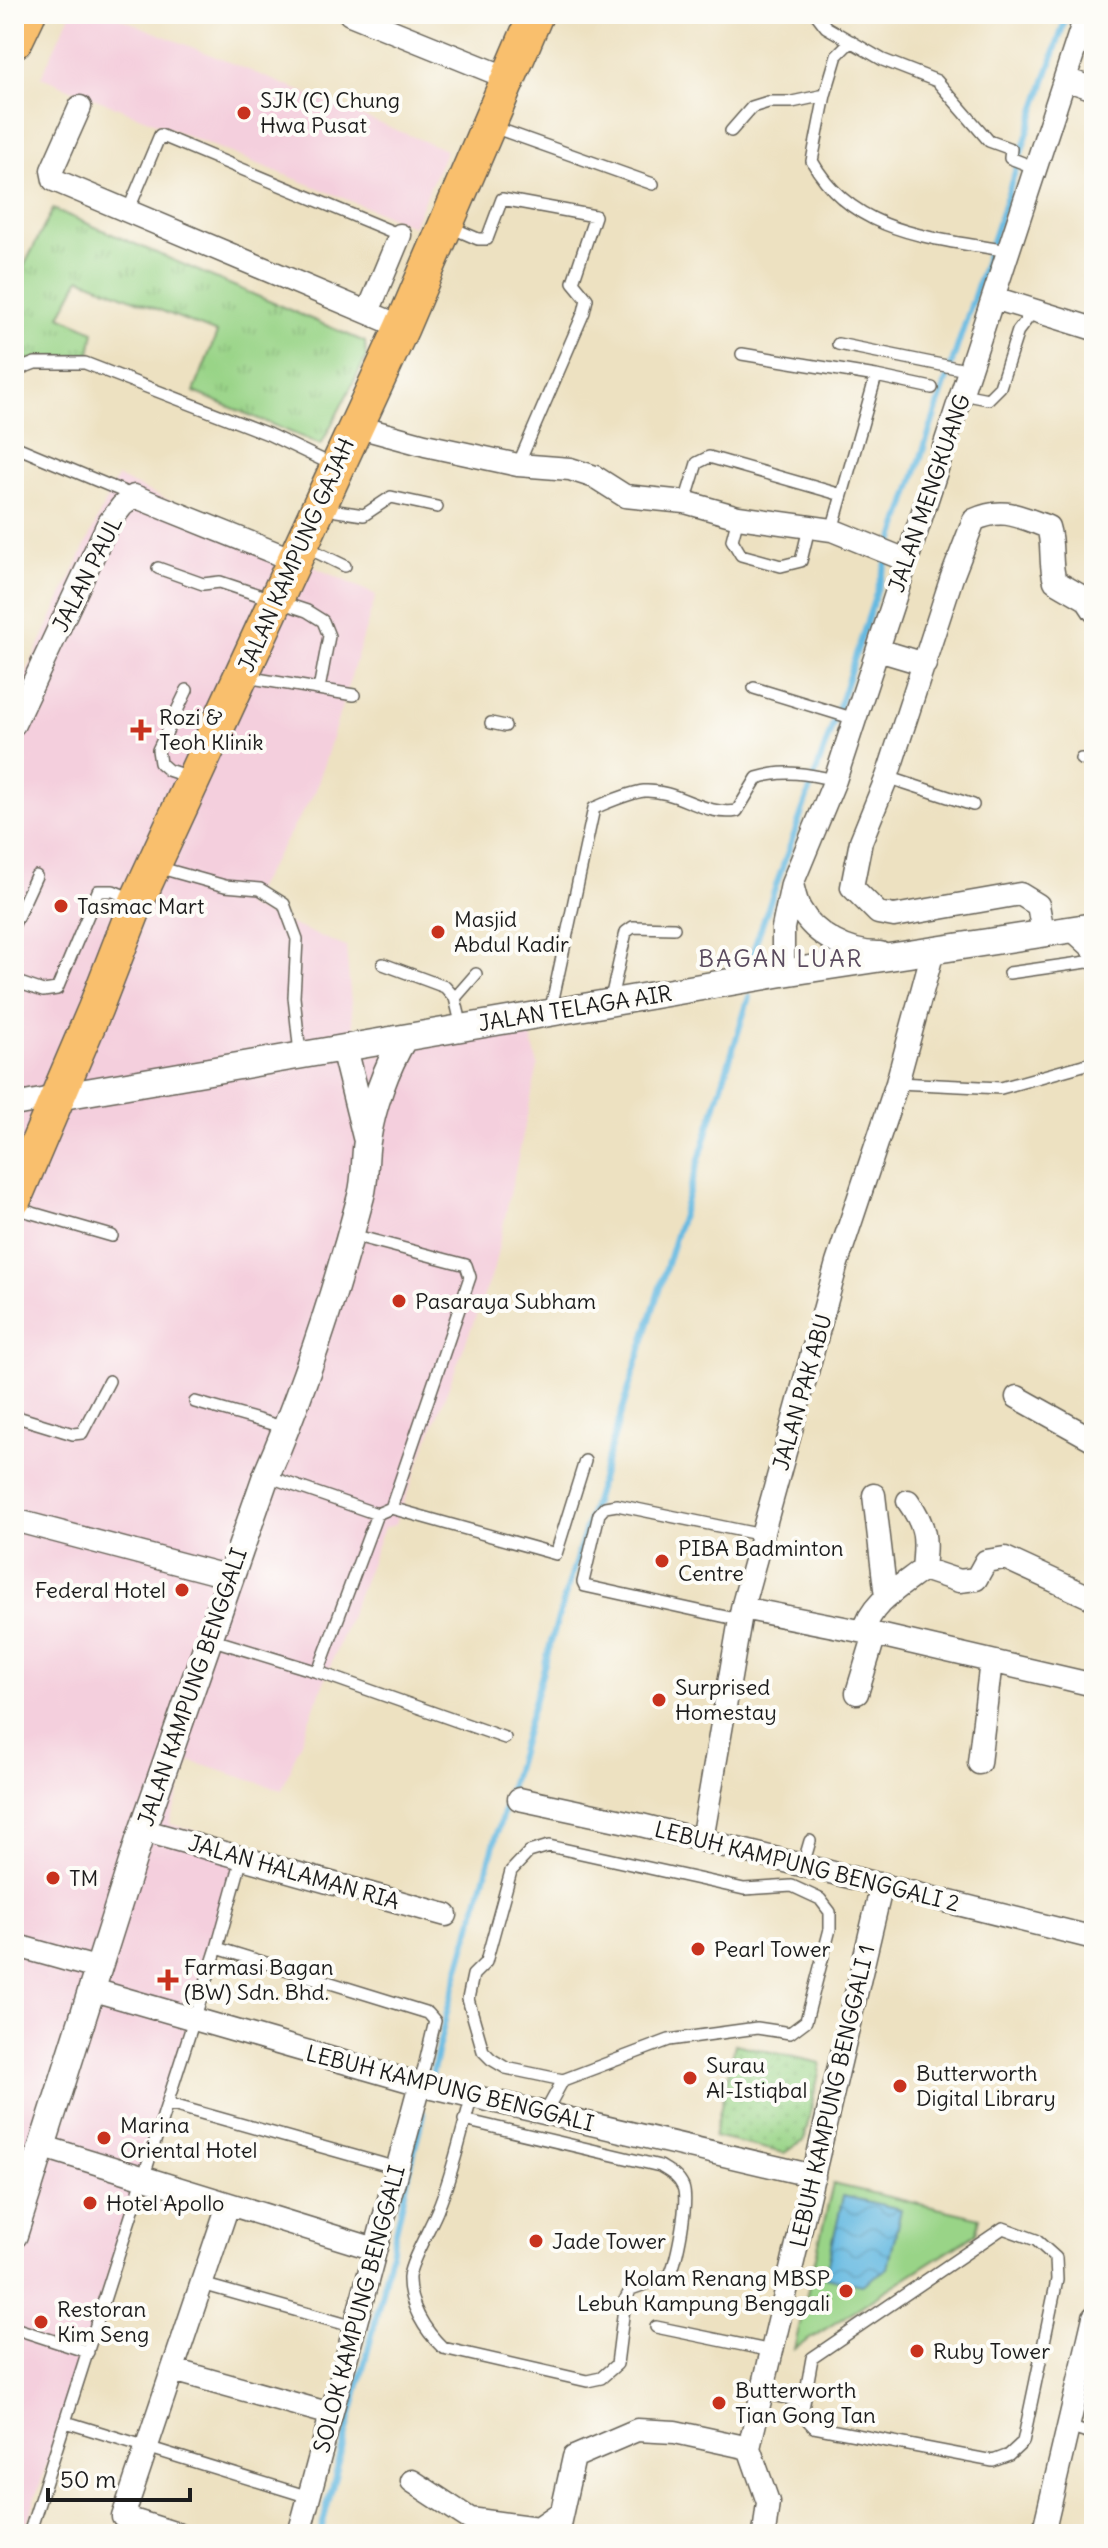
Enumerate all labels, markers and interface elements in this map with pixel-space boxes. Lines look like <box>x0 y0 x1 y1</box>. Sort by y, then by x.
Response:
place label: SJK (C) Chung Hwa Pusat <box>260 86 400 139</box>
marker: SJK (C) Chung Hwa Pusat <box>235 104 253 122</box>
street label: JALAN MENGKUANG <box>882 390 976 596</box>
street label: JALAN KAMPUNG GAJAH <box>232 434 360 676</box>
street label: JALAN PAUL <box>46 512 128 636</box>
place label: Rozi & Teoh Klinik <box>159 703 263 756</box>
marker: Rozi & Teoh Klinik <box>130 719 152 741</box>
place label: Tasmac Mart <box>77 892 204 920</box>
marker: Tasmac Mart <box>52 897 70 915</box>
place label: Masjid Abdul Kadir <box>454 905 569 958</box>
marker: Masjid Abdul Kadir <box>429 923 447 941</box>
district label: BAGAN LUAR <box>698 943 864 973</box>
street label: JALAN TELAGA AIR <box>476 979 674 1037</box>
place label: Pasaraya Subham <box>415 1287 596 1315</box>
marker: Pasaraya Subham <box>390 1292 408 1310</box>
street label: JALAN PAK ABU <box>766 1311 838 1473</box>
place label: PIBA Badminton Centre <box>678 1534 844 1587</box>
street label: JALAN KAMPUNG BENGGALI <box>131 1544 253 1830</box>
marker: PIBA Badminton Centre <box>653 1552 671 1570</box>
place label: Federal Hotel <box>35 1576 166 1604</box>
marker: Federal Hotel <box>173 1581 191 1599</box>
place label: Surprised Homestay <box>675 1673 777 1726</box>
marker: Surprised Homestay <box>650 1691 668 1709</box>
street label: LEBUH KAMPUNG BENGGALI 2 <box>652 1815 962 1917</box>
street label: JALAN HALAMAN RIA <box>185 1828 403 1916</box>
place label: TM <box>69 1864 98 1892</box>
marker: TM <box>44 1869 62 1887</box>
place label: Pearl Tower <box>714 1935 831 1963</box>
marker: Pearl Tower <box>689 1940 707 1958</box>
street label: LEBUH KAMPUNG BENGGALI 1 <box>784 1942 880 2250</box>
place label: Farmasi Bagan (BW) Sdn. Bhd. <box>184 1953 333 2006</box>
marker: Farmasi Bagan (BW) Sdn. Bhd. <box>159 1971 177 1989</box>
street label: LEBUH KAMPUNG BENGGALI <box>303 2039 597 2137</box>
place label: Surau Al-Istiqbal <box>706 2051 808 2104</box>
place label: Butterworth Digital Library <box>916 2059 1056 2112</box>
marker: Surau Al-Istiqbal <box>681 2069 699 2087</box>
marker: Butterworth Digital Library <box>891 2077 909 2095</box>
place label: Marina Oriental Hotel <box>120 2111 257 2164</box>
marker: Marina Oriental Hotel <box>95 2129 113 2147</box>
street label: SOLOK KAMPUNG BENGGALI <box>307 2162 411 2456</box>
place label: Hotel Apollo <box>106 2189 224 2217</box>
marker: Hotel Apollo <box>81 2194 99 2212</box>
place label: Jade Tower <box>552 2227 666 2255</box>
marker: Jade Tower <box>527 2232 545 2250</box>
place label: Kolam Renang MBSP Lebuh Kampung Benggali <box>577 2264 830 2317</box>
marker: Kolam Renang MBSP Lebuh Kampung Benggali <box>837 2282 855 2300</box>
place label: Restoran Kim Seng <box>57 2295 149 2348</box>
marker: Restoran Kim Seng <box>32 2313 50 2331</box>
place label: Ruby Tower <box>933 2337 1050 2365</box>
marker: Ruby Tower <box>908 2342 926 2360</box>
place label: Butterworth Tian Gong Tan <box>735 2376 876 2429</box>
marker: Butterworth Tian Gong Tan <box>710 2394 728 2412</box>
scale bar <box>48 2452 190 2502</box>
text: 50 m <box>60 2464 116 2494</box>

